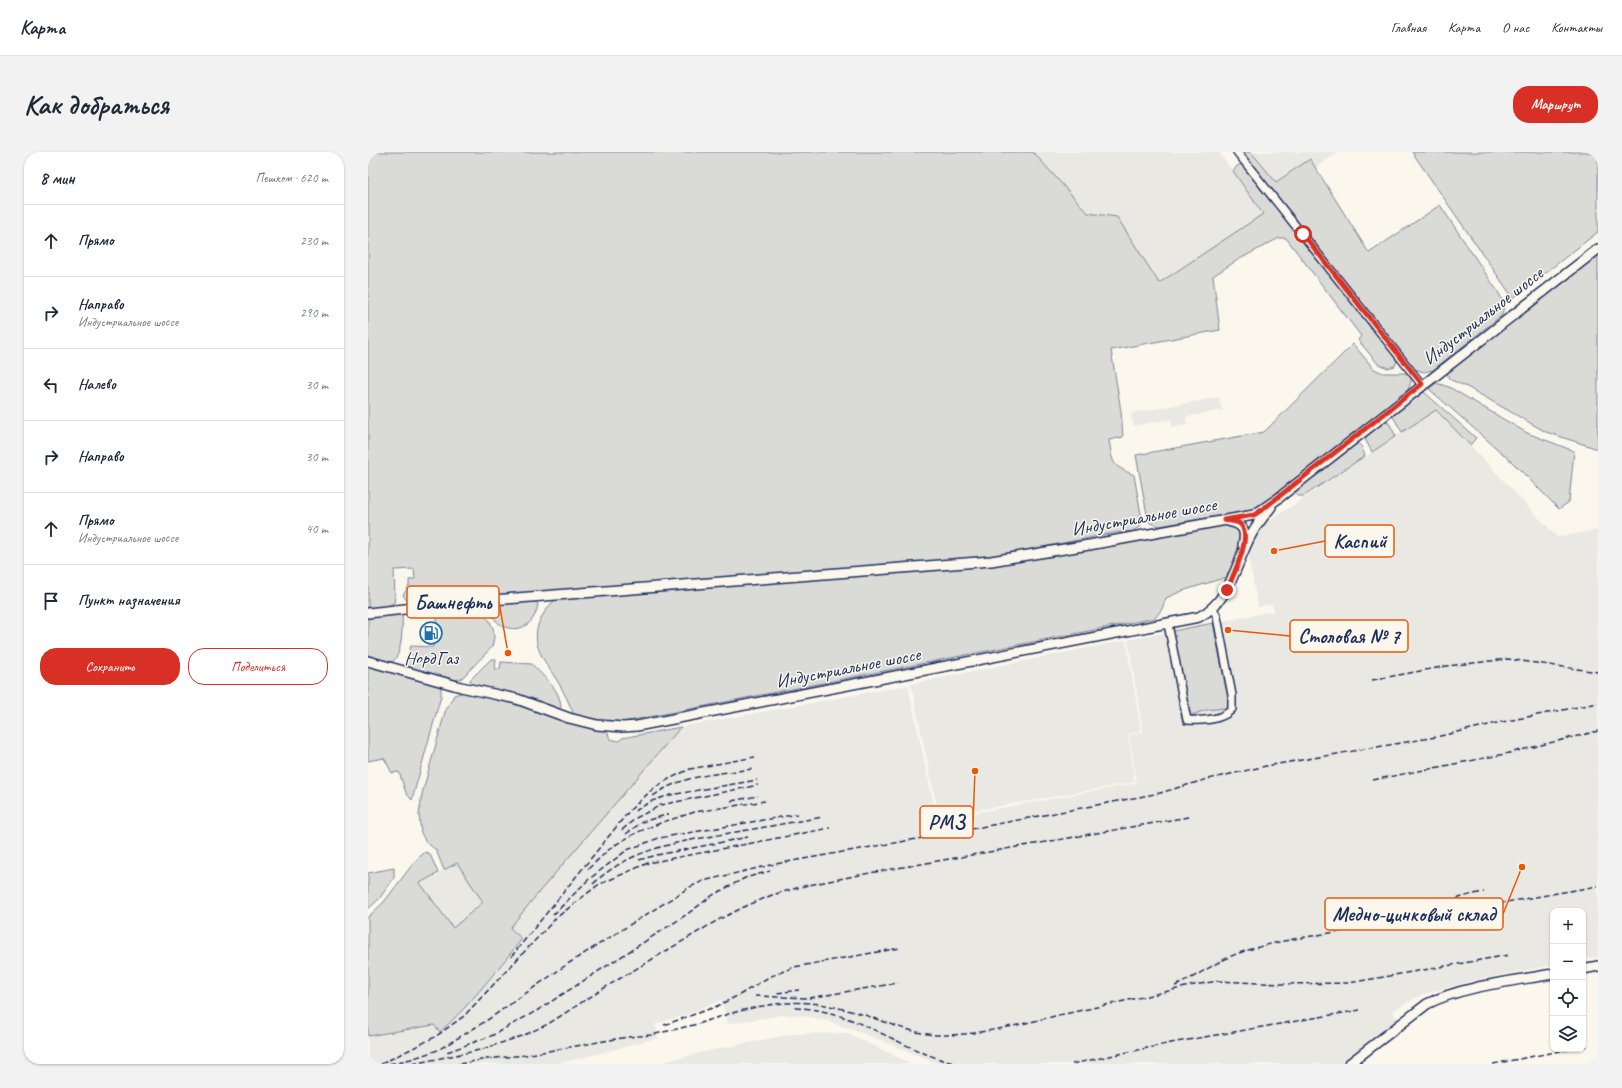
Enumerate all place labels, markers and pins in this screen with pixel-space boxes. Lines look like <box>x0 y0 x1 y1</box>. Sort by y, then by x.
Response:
callout: Каспий <box>1325 525 1394 557</box>
callout: Башнефть <box>407 586 499 618</box>
fuel station icon: НордГаз <box>418 620 444 646</box>
callout: Столовая № 7 <box>1290 620 1408 652</box>
place label: НордГаз <box>404 646 459 670</box>
callout: РМЗ <box>920 806 973 838</box>
callout: Медно-цинковый склад <box>1325 898 1503 930</box>

